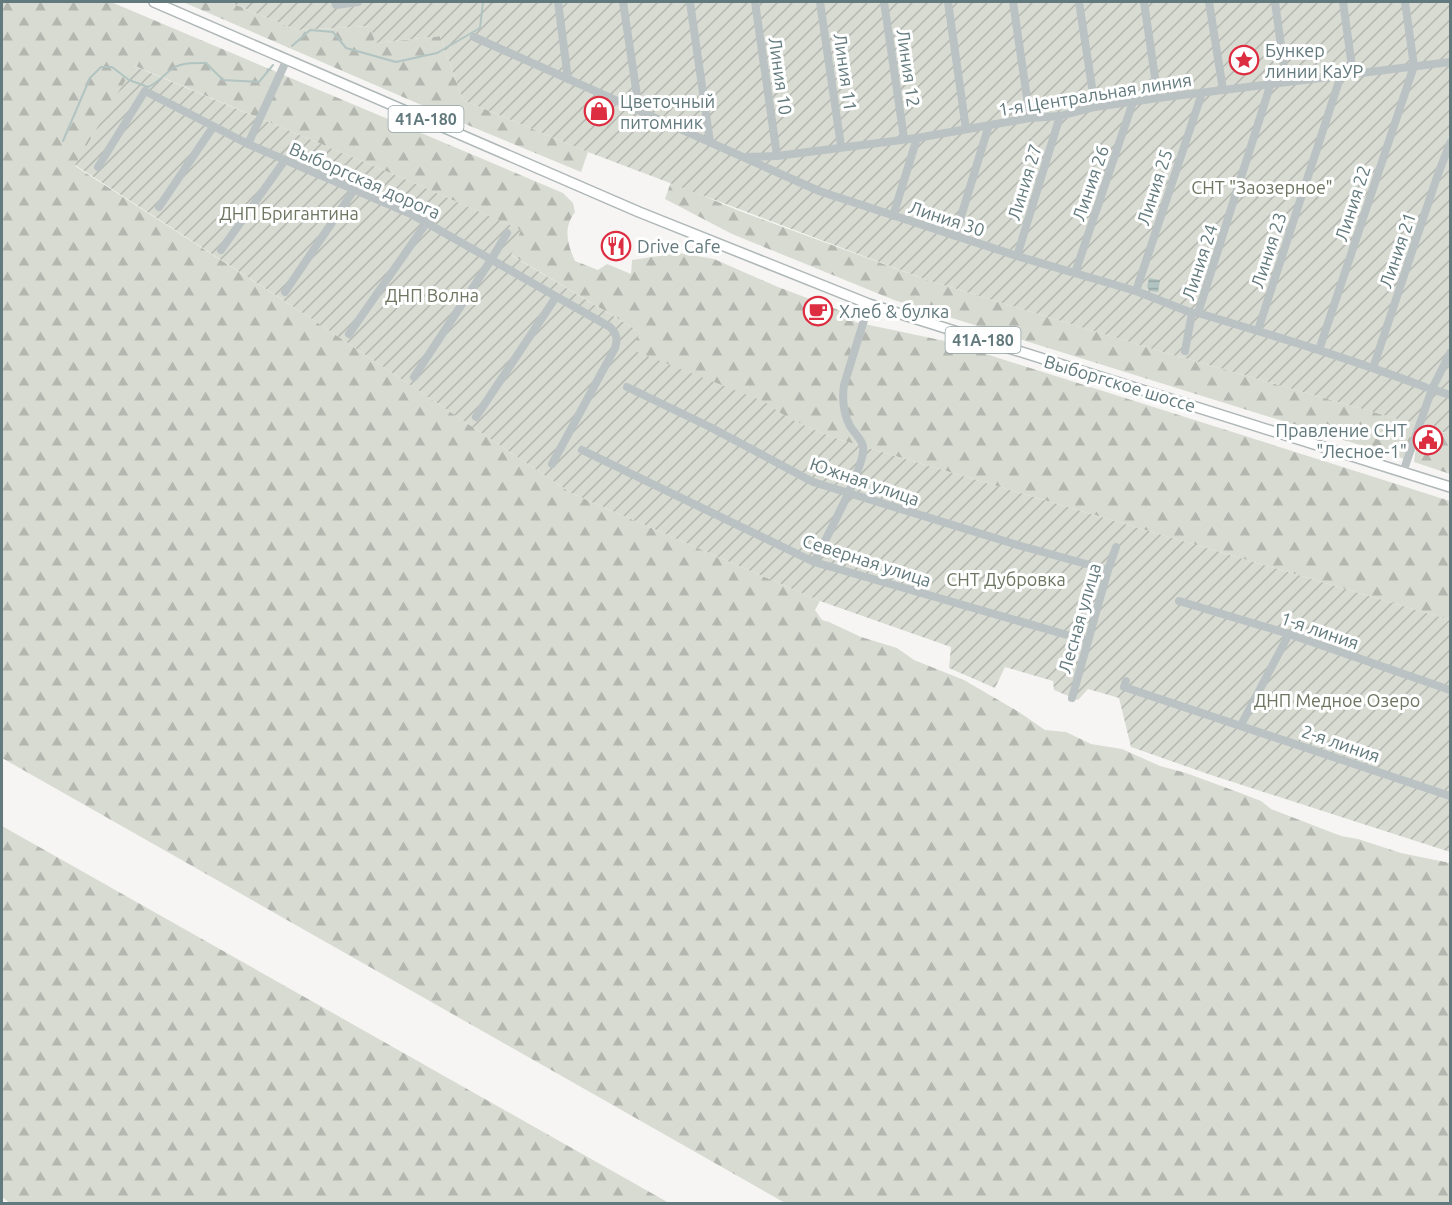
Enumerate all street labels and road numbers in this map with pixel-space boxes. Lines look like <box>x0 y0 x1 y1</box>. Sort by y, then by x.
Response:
street label: Линия 12 <box>894 28 924 108</box>
street label: Линия 11 <box>831 32 861 112</box>
street label: Линия 10 <box>766 36 796 116</box>
street label: 1-я Центральная линия <box>997 69 1193 119</box>
road number: 41А-180 <box>388 106 464 132</box>
street label: Выборгская дорога <box>286 138 444 222</box>
street label: Линия 27 <box>1003 142 1045 222</box>
street label: Линия 26 <box>1068 143 1112 223</box>
street label: Линия 25 <box>1132 147 1176 227</box>
street label: Линия 22 <box>1330 163 1374 243</box>
street label: Линия 30 <box>907 196 987 240</box>
street label: Линия 23 <box>1246 210 1290 290</box>
street label: Линия 21 <box>1375 210 1419 290</box>
street label: Линия 24 <box>1177 222 1221 302</box>
road number: 41А-180 <box>946 327 1020 353</box>
street label: Выборгское шоссе <box>1042 350 1198 416</box>
street label: Южная улица <box>808 453 922 509</box>
street label: Северная улица <box>800 530 934 590</box>
street label: Лесная улица <box>1054 561 1104 675</box>
street label: 1-я линия <box>1278 607 1362 653</box>
street label: 2-я линия <box>1299 720 1383 766</box>

